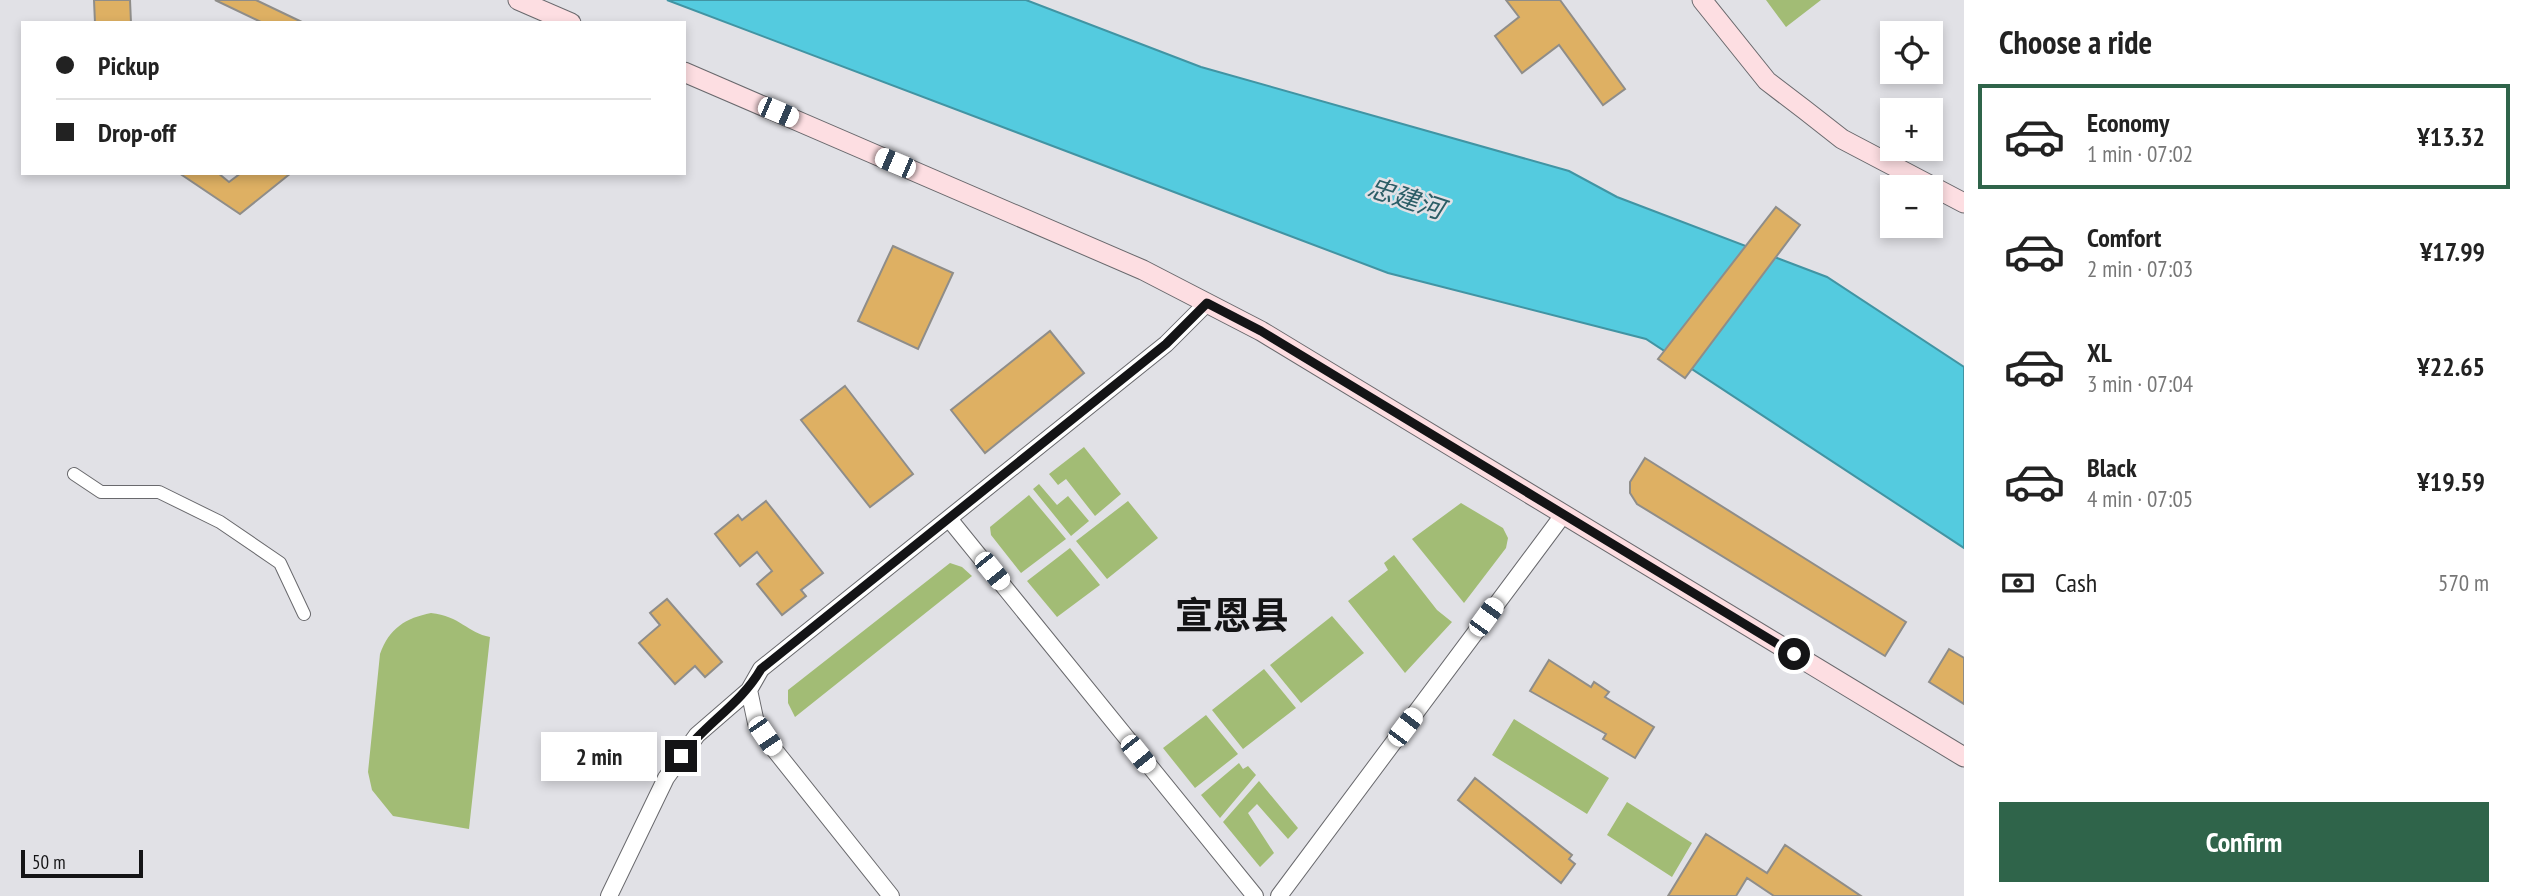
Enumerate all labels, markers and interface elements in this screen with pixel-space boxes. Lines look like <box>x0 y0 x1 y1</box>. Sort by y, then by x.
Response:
map controls <box>1880 21 1943 238</box>
button: locate <box>1880 21 1943 84</box>
text: Choose a ride <box>1999 21 2152 63</box>
text: Pickup <box>98 49 159 82</box>
car <box>755 94 802 130</box>
button: + <box>1880 98 1943 161</box>
icon: car <box>2003 105 2066 168</box>
text: Economy <box>2087 106 2169 139</box>
text: Drop-off <box>98 116 176 149</box>
text: ¥13.32 <box>2417 120 2485 153</box>
text: 1 min · 07:02 <box>2087 139 2193 168</box>
car <box>872 145 919 181</box>
water label: 忠建河 <box>1364 170 1453 227</box>
button: − <box>1880 175 1943 238</box>
icon: car <box>2003 220 2066 283</box>
text: Comfort <box>2087 221 2161 254</box>
text: ¥17.99 <box>2420 235 2485 268</box>
text: 2 min · 07:03 <box>2087 254 2193 283</box>
icon: car <box>2003 335 2066 398</box>
text: XL <box>2087 336 2112 369</box>
text: ¥22.65 <box>2417 350 2485 383</box>
text: 3 min · 07:04 <box>2087 369 2193 398</box>
icon: car <box>2003 450 2066 513</box>
text: Black <box>2087 451 2137 484</box>
text: ¥19.59 <box>2417 465 2485 498</box>
text: 4 min · 07:05 <box>2087 484 2193 513</box>
car <box>971 548 1014 594</box>
icon: cash <box>1999 564 2037 602</box>
text: Cash <box>2055 566 2097 599</box>
text: 570 m <box>2438 568 2489 597</box>
district label: 宣恩县 <box>1175 590 1289 639</box>
car <box>1466 594 1507 640</box>
route start <box>1778 638 1810 670</box>
car <box>1384 704 1427 750</box>
car <box>745 713 786 759</box>
car <box>1117 731 1160 777</box>
callout: 2 min <box>541 732 656 780</box>
route end <box>665 740 697 772</box>
text: 2 min <box>576 742 622 771</box>
button: Confirm <box>1999 802 2489 882</box>
scale bar <box>21 847 144 879</box>
text: 50 m <box>32 850 66 874</box>

